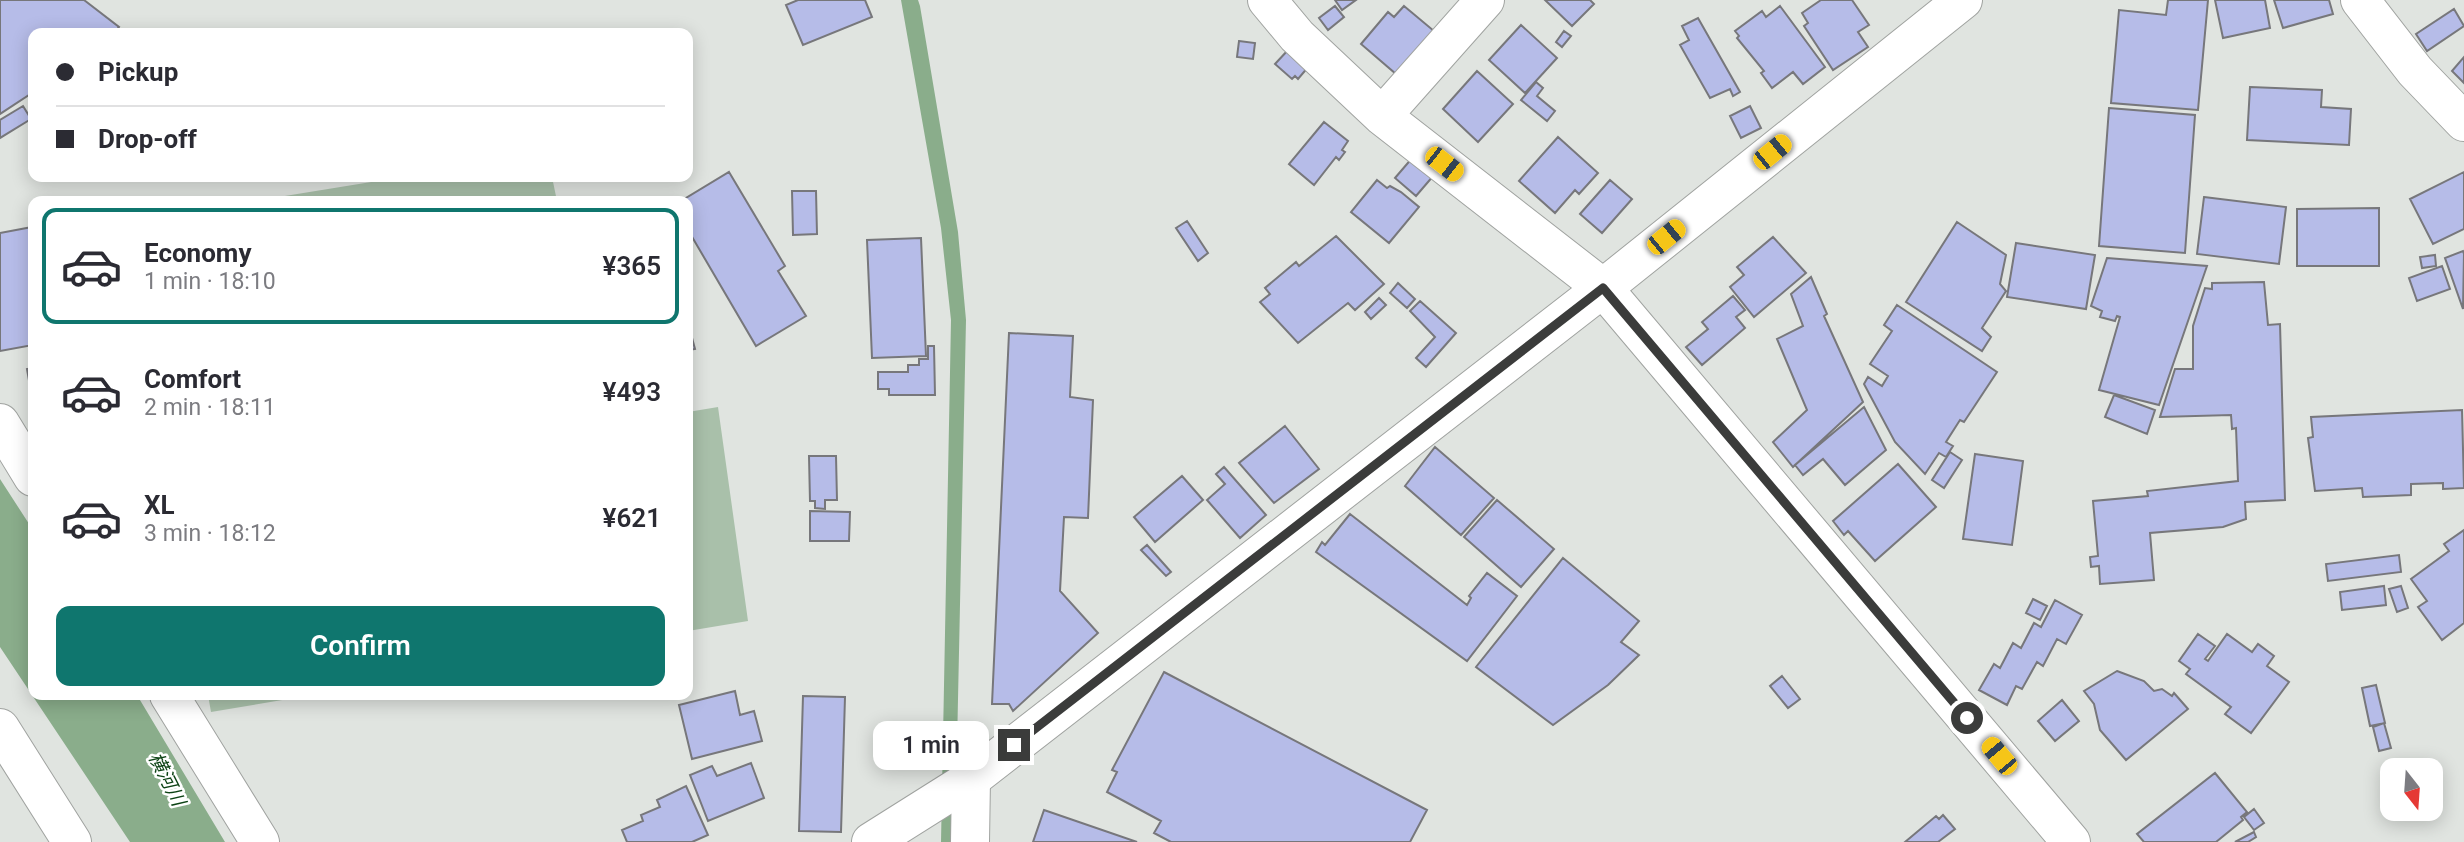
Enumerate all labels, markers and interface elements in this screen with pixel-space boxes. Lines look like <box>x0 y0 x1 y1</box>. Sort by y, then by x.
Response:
text: Pickup <box>98 57 178 87</box>
text: Drop-off <box>98 124 197 154</box>
car <box>1750 131 1795 173</box>
car <box>1421 143 1468 185</box>
car <box>1644 216 1689 258</box>
icon: car <box>60 235 123 298</box>
text: Economy <box>144 238 251 268</box>
text: ¥365 <box>603 251 661 281</box>
text: 1 min · 18:10 <box>144 268 276 295</box>
icon: car <box>60 361 123 424</box>
text: Comfort <box>144 364 241 394</box>
text: ¥493 <box>603 377 661 407</box>
text: 2 min · 18:11 <box>144 394 276 421</box>
icon: car <box>60 487 123 550</box>
text: XL <box>144 490 175 520</box>
text: ¥621 <box>603 503 661 533</box>
text: 3 min · 18:12 <box>144 520 276 547</box>
button: Confirm <box>56 606 665 686</box>
route start <box>1951 702 1983 734</box>
callout: 1 min <box>874 720 990 770</box>
route end <box>998 729 1030 761</box>
text: 1 min <box>902 732 960 759</box>
car <box>1978 733 2021 779</box>
water label: 横河川 <box>144 748 191 811</box>
north arrow <box>2380 758 2443 821</box>
map controls <box>2380 758 2443 821</box>

